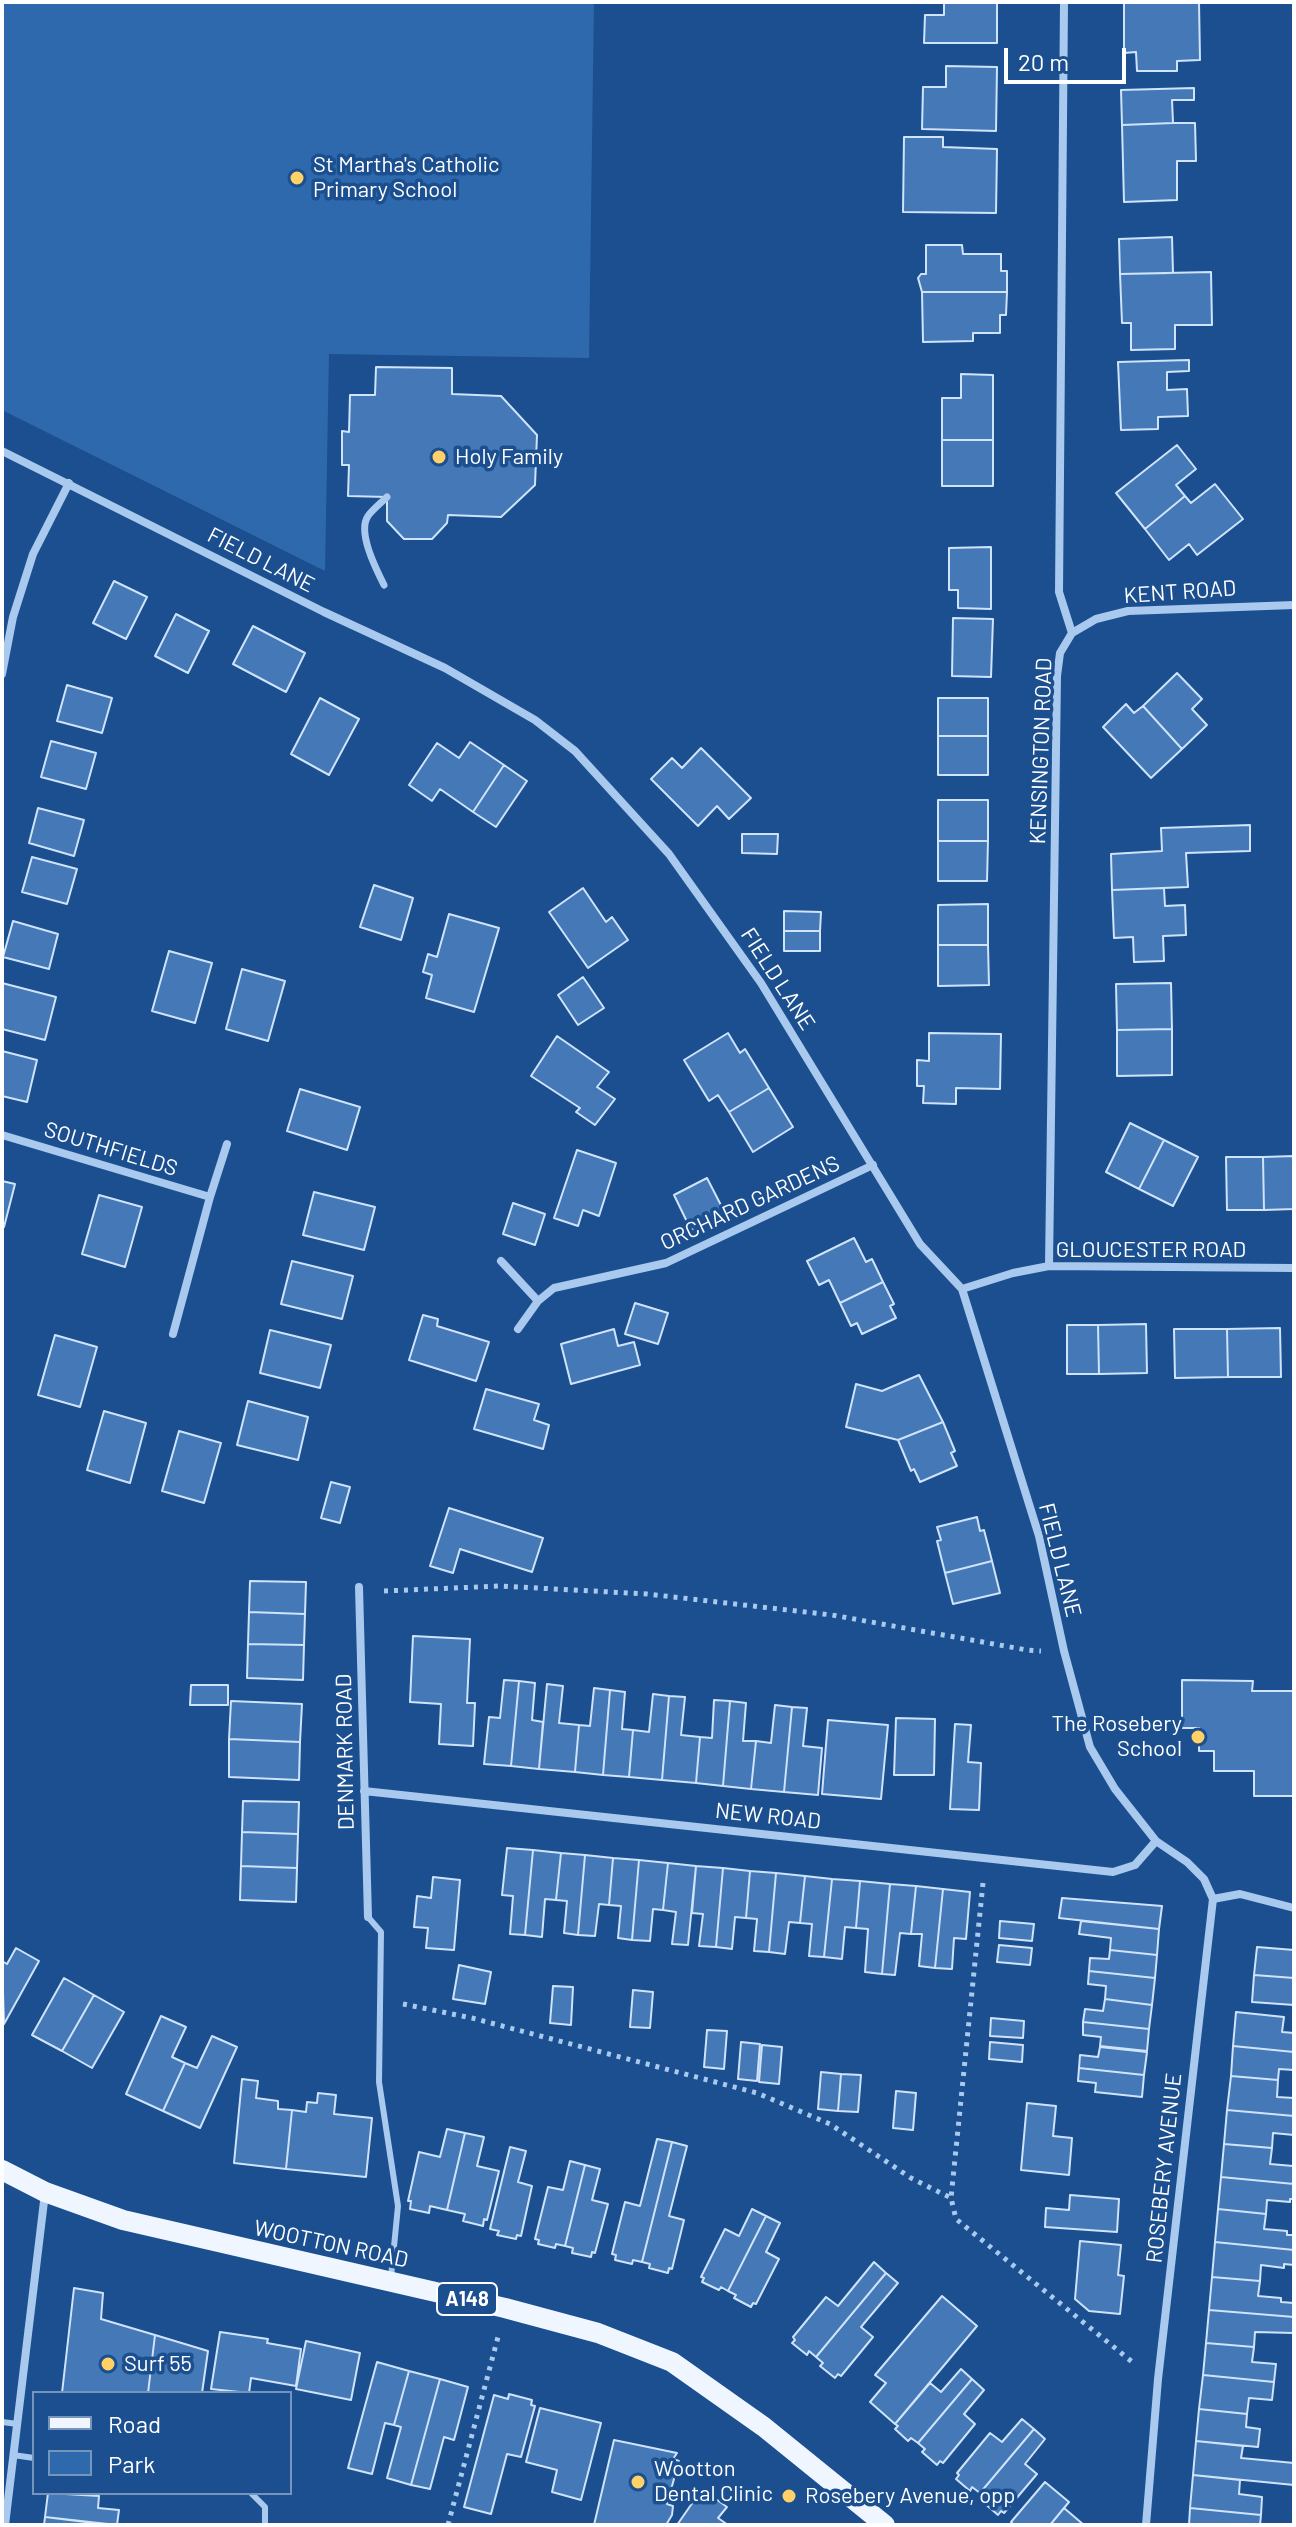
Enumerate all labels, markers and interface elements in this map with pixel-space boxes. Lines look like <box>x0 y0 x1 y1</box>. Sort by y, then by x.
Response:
scale bar <box>1008 32 1130 82</box>
text: 20 m <box>1018 47 1069 76</box>
place label: St Martha's Catholic Primary School <box>313 152 500 204</box>
marker: St Martha's Catholic Primary School <box>288 169 306 187</box>
place label: Holy Family <box>455 444 563 470</box>
marker: Holy Family <box>430 448 448 466</box>
street label: FIELD LANE <box>203 522 319 598</box>
street label: KENT ROAD <box>1123 575 1237 609</box>
street label: KENSINGTON ROAD <box>1025 657 1057 845</box>
street label: FIELD LANE <box>735 923 821 1035</box>
street label: SOUTHFIELDS <box>41 1116 181 1182</box>
street label: ORCHARD GARDENS <box>656 1150 844 1256</box>
street label: GLOUCESTER ROAD <box>1056 1237 1246 1263</box>
street label: FIELD LANE <box>1033 1500 1087 1620</box>
street label: DENMARK ROAD <box>330 1674 360 1830</box>
place label: The Rosebery School <box>1052 1711 1182 1762</box>
marker: The Rosebery School <box>1189 1728 1207 1746</box>
street label: NEW ROAD <box>714 1797 822 1835</box>
street label: ROSEBERY AVENUE <box>1141 2072 1187 2264</box>
street label: WOOTTON ROAD <box>251 2215 411 2273</box>
road number: A148 <box>437 2283 497 2315</box>
place label: Surf 55 <box>124 2351 192 2377</box>
marker: Surf 55 <box>99 2355 117 2373</box>
legend <box>32 2391 292 2495</box>
text: Road <box>108 2409 161 2438</box>
text: Park <box>108 2449 155 2478</box>
place label: Wootton Dental Clinic <box>654 2456 773 2508</box>
marker: Wootton Dental Clinic <box>629 2473 647 2491</box>
place label: Rosebery Avenue, opp <box>805 2483 1015 2509</box>
marker: Rosebery Avenue, opp <box>780 2487 798 2505</box>

